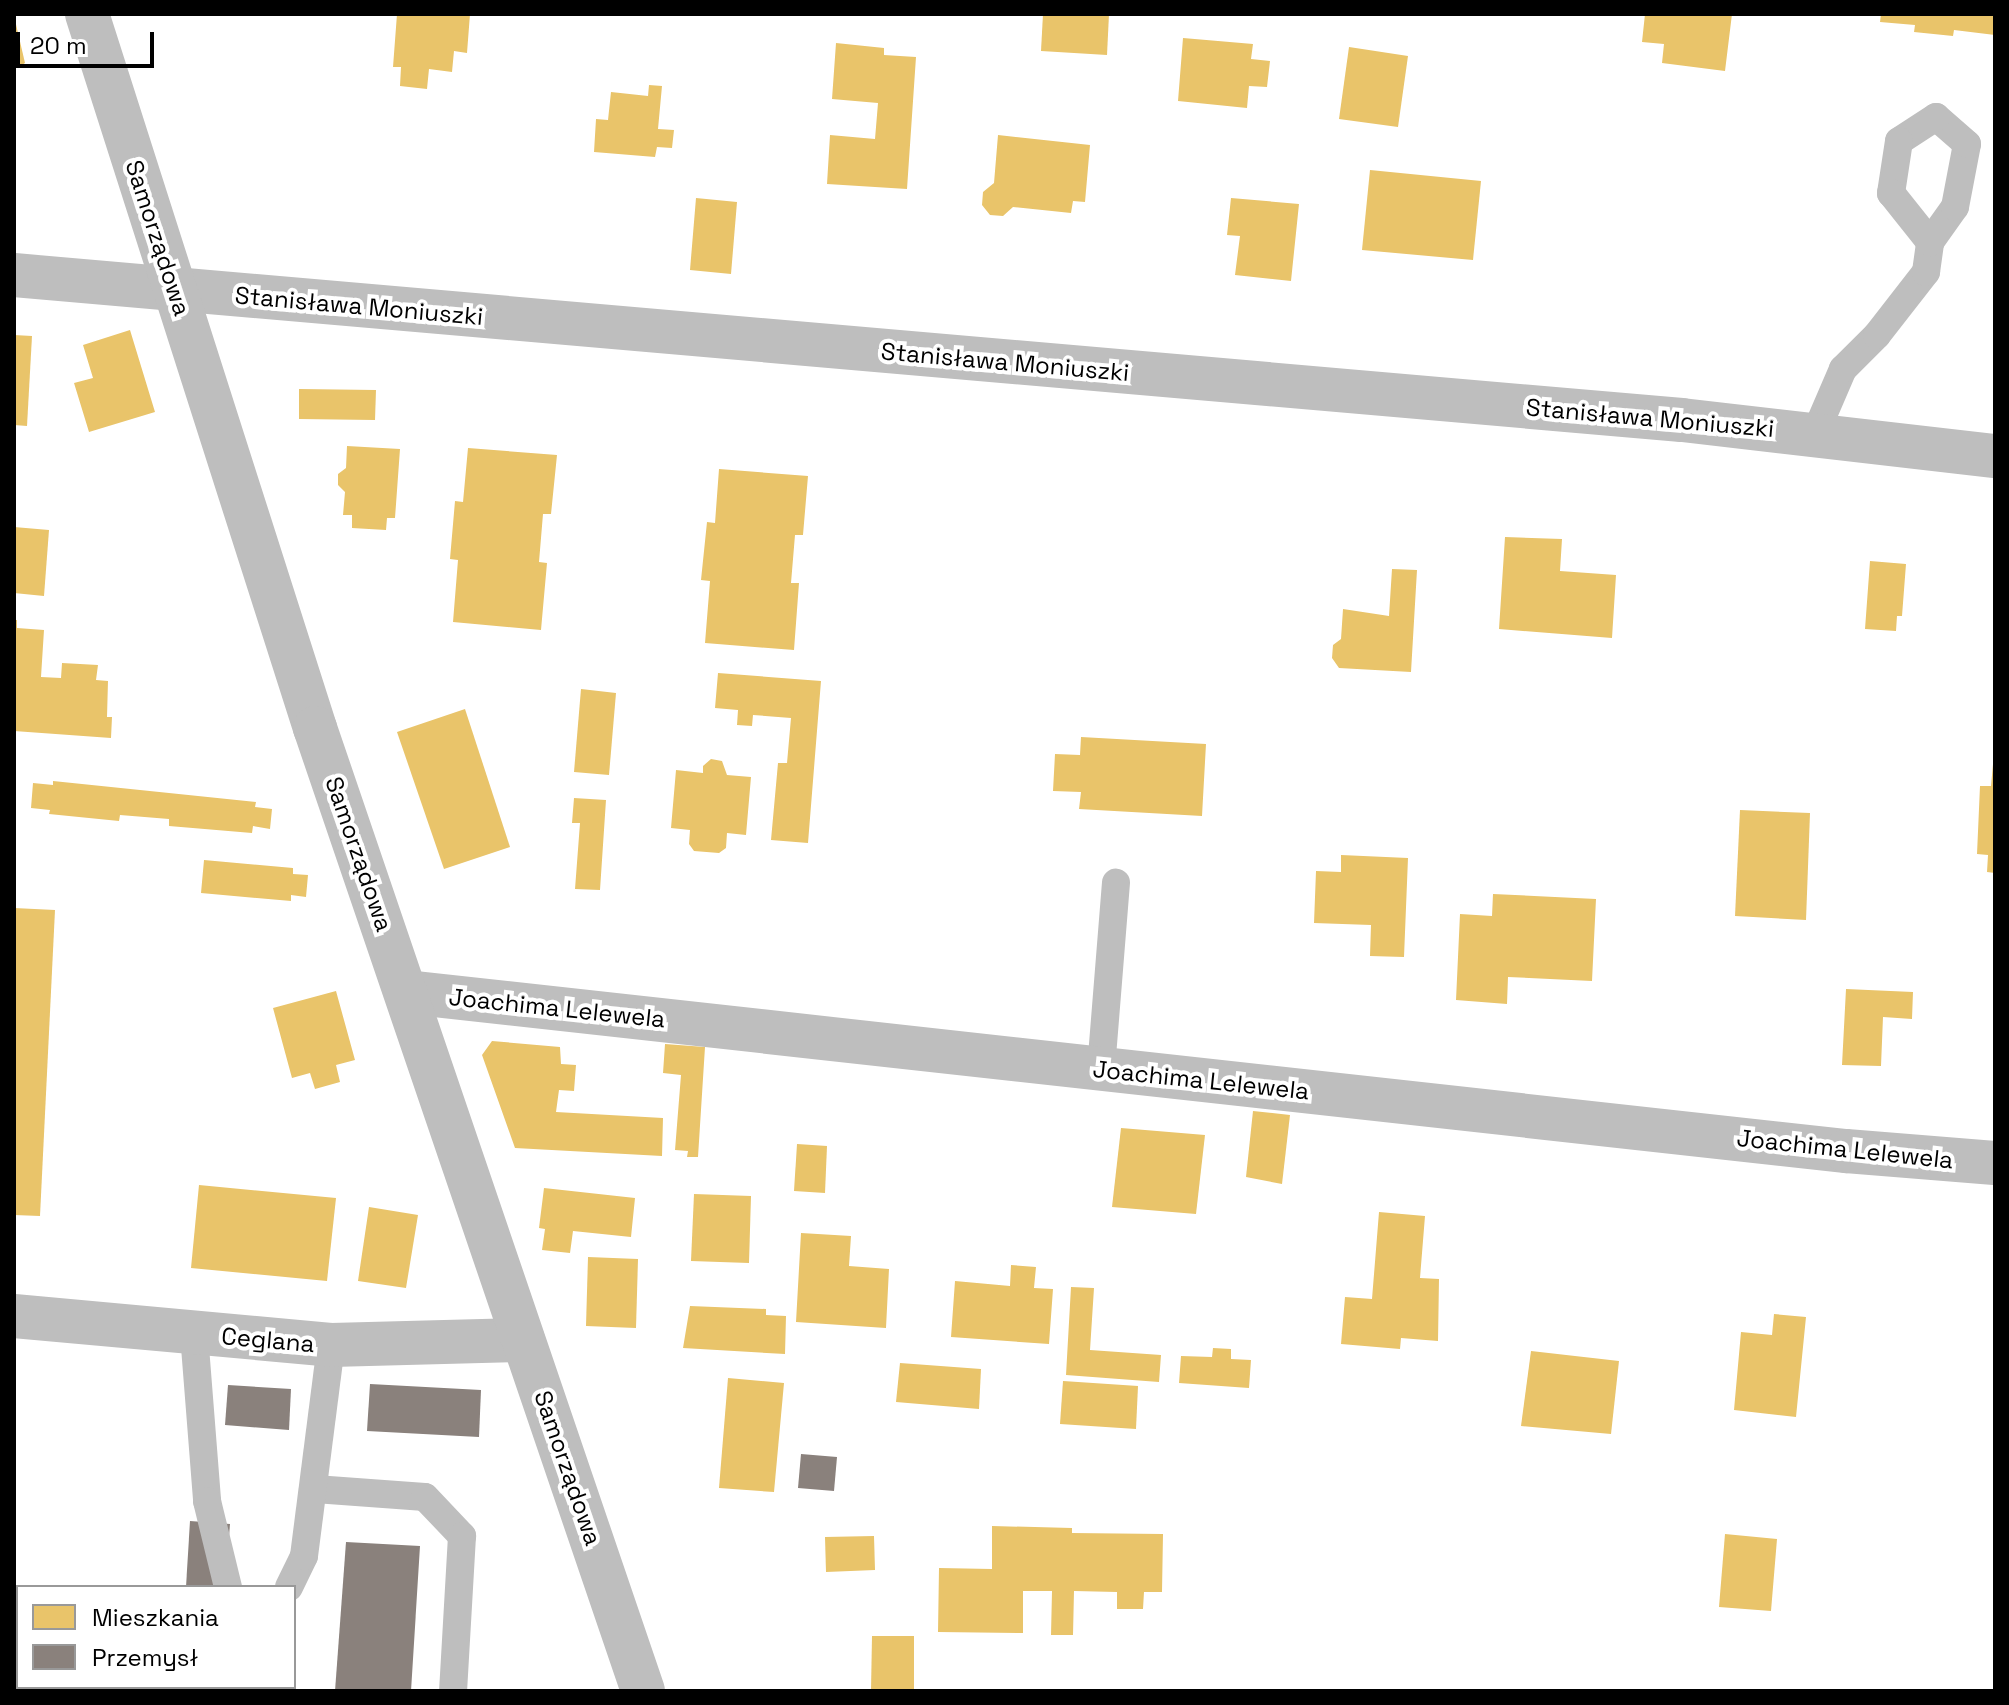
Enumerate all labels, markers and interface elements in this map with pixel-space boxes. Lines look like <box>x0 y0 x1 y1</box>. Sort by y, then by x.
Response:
scale bar <box>20 16 158 66</box>
text: 20 m <box>30 30 87 61</box>
street label: Samorządowa <box>119 157 197 319</box>
street label: Stanisława Moniuszki <box>234 281 484 331</box>
street label: Stanisława Moniuszki <box>880 337 1130 387</box>
street label: Stanisława Moniuszki <box>1525 393 1775 443</box>
street label: Samorządowa <box>319 773 399 935</box>
street label: Joachima Lelewela <box>447 982 667 1034</box>
street label: Joachima Lelewela <box>1091 1054 1311 1106</box>
street label: Joachima Lelewela <box>1735 1123 1955 1175</box>
street label: Ceglana <box>220 1322 316 1358</box>
street label: Samorządowa <box>528 1387 608 1549</box>
legend <box>16 1585 296 1689</box>
text: Mieszkania <box>92 1602 219 1633</box>
text: Przemysł <box>92 1642 198 1673</box>

